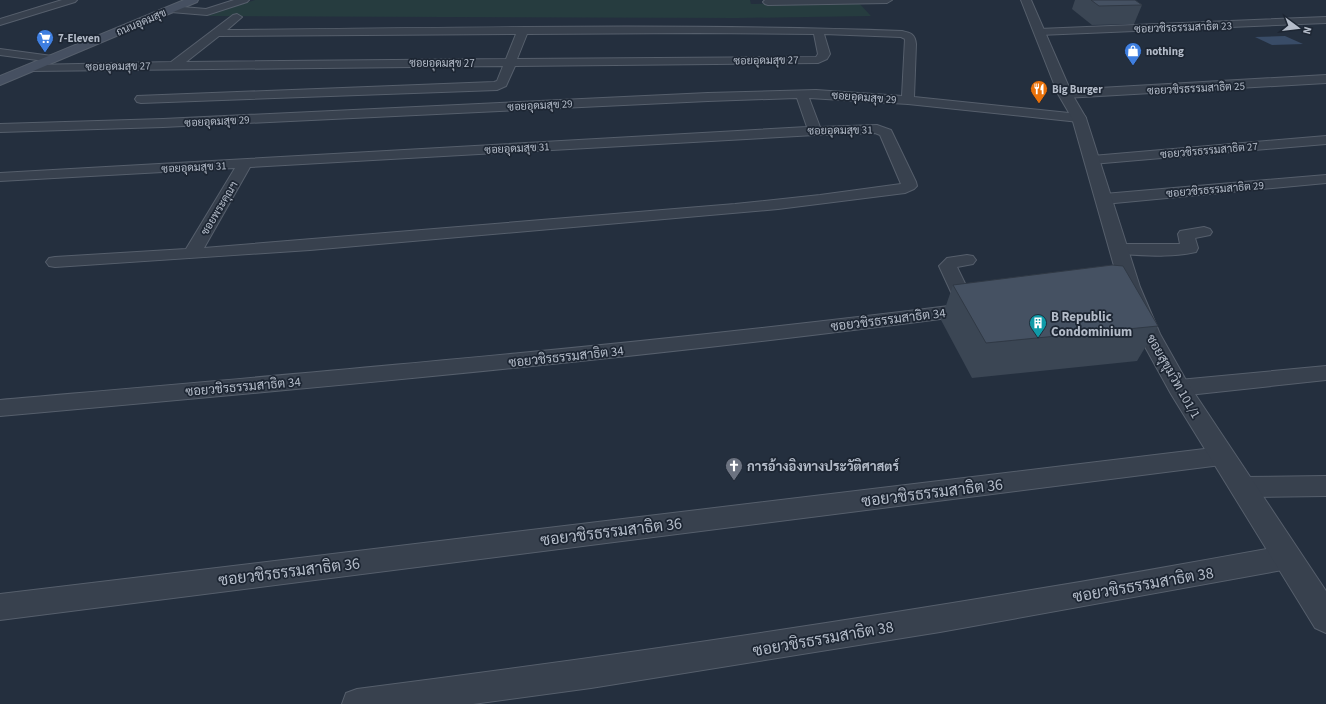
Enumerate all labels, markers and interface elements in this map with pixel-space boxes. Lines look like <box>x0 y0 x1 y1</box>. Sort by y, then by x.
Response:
street label: ถนนอุดมสุข <box>114 5 169 41</box>
north arrow <box>1278 8 1318 48</box>
street label: ซอยวชิรธรรมสาธิต 23 <box>1134 18 1232 37</box>
text: N <box>1299 25 1315 36</box>
supermarket icon: 7-Eleven <box>35 28 55 53</box>
place label: 7-Eleven <box>58 31 100 46</box>
shop icon: nothing <box>1123 41 1143 66</box>
place label: nothing <box>1146 44 1184 59</box>
street label: ซอยอุดมสุข 27 <box>733 52 799 70</box>
street label: ซอยอุดมสุข 27 <box>409 56 475 72</box>
street label: ซอยอุดมสุข 27 <box>85 58 151 76</box>
street label: ซอยวชิรธรรมสาธิต 25 <box>1147 78 1245 99</box>
restaurant icon: Big Burger <box>1029 79 1049 104</box>
place label: Big Burger <box>1052 82 1103 97</box>
street label: ซอยอุดมสุข 29 <box>831 88 897 108</box>
street label: ซอยอุดมสุข 29 <box>507 96 573 116</box>
street label: ซอยอุดมสุข 29 <box>184 112 250 132</box>
street label: ซอยอุดมสุข 31 <box>807 122 873 140</box>
street label: ซอยอุดมสุข 31 <box>484 139 550 159</box>
street label: ซอยวชิรธรรมสาธิต 27 <box>1160 139 1259 162</box>
street label: ซอยอุดมสุข 31 <box>161 158 227 178</box>
street label: ซอยพระคุณฯ <box>197 178 242 239</box>
street label: ซอยวชิรธรรมสาธิต 29 <box>1166 178 1265 201</box>
street label: ซอยวชิรธรรมสาธิต 34 <box>830 304 947 336</box>
place label: B Republic Condominium <box>1051 308 1132 341</box>
building icon: B Republic Condominium <box>1028 313 1048 338</box>
street label: ซอยสุขุมวิท 101/1 <box>1142 331 1205 422</box>
street label: ซอยวชิรธรรมสาธิต 34 <box>508 342 625 372</box>
street label: ซอยวชิรธรรมสาธิต 34 <box>185 373 302 401</box>
church icon: การอ้างอิงทางประวัติศาสตร์ <box>724 456 744 481</box>
place label: การอ้างอิงทางประวัติศาสตร์ <box>747 457 900 476</box>
street label: ซอยวชิรธรรมสาธิต 36 <box>860 473 1004 513</box>
street label: ซอยวชิรธรรมสาธิต 36 <box>539 512 683 552</box>
street label: ซอยวชิรธรรมสาธิต 36 <box>217 552 361 592</box>
street label: ซอยวชิรธรรมสาธิต 38 <box>1071 562 1215 608</box>
street label: ซอยวชิรธรรมสาธิต 38 <box>751 616 895 662</box>

